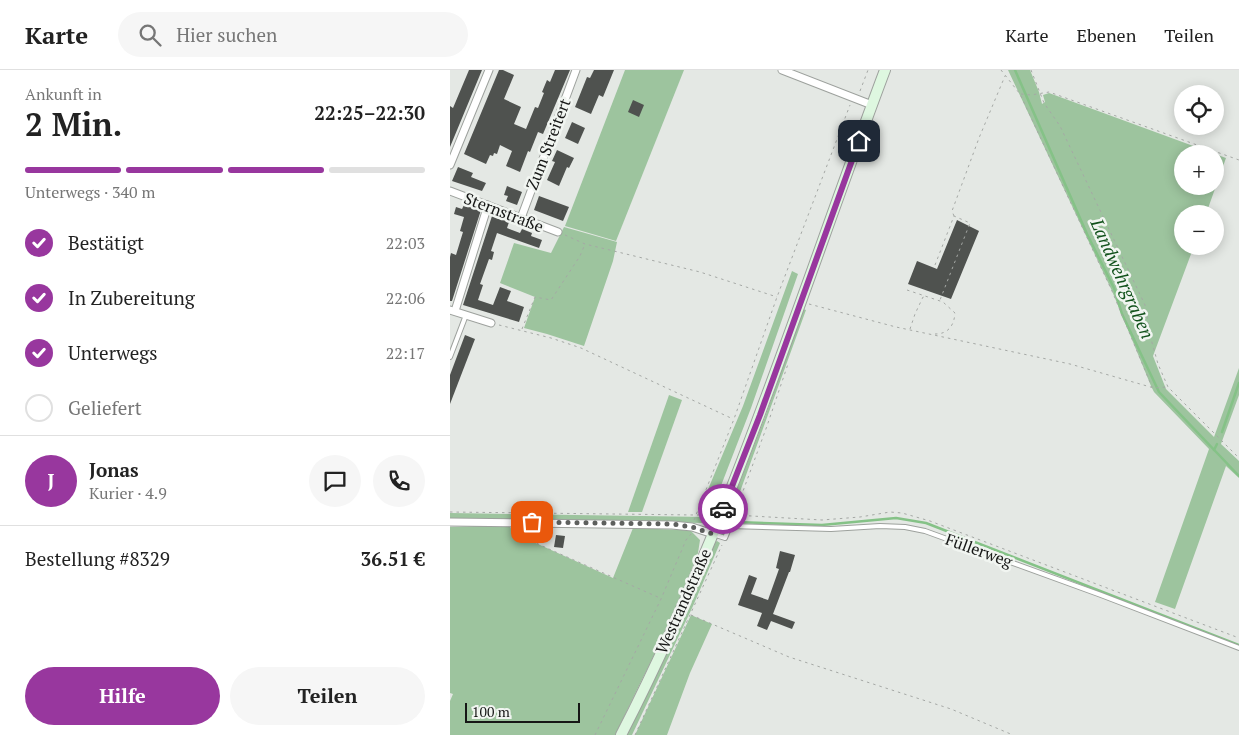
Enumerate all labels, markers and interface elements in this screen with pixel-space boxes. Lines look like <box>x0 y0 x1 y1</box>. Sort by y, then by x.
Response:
search box <box>118 12 468 57</box>
text: Karte <box>25 19 88 51</box>
icon: search <box>136 21 164 49</box>
text: Hier suchen <box>176 22 277 47</box>
text: Karte <box>1005 23 1049 47</box>
text: Ebenen <box>1077 23 1136 47</box>
text: Teilen <box>1164 23 1214 47</box>
text: Ankunft in <box>25 83 102 105</box>
map controls <box>1174 85 1224 255</box>
button: locate <box>1174 85 1224 135</box>
street label: Zum Streitert <box>520 95 576 193</box>
text: 22:25–22:30 <box>314 100 425 125</box>
text: 2 Min. <box>25 103 122 145</box>
pin <box>838 120 880 162</box>
icon: home <box>845 127 873 155</box>
button: + <box>1174 145 1224 195</box>
text: Unterwegs · 340 m <box>25 181 155 203</box>
street label: Sternstraße <box>461 187 547 237</box>
button: − <box>1174 205 1224 255</box>
water label: Landwehrgraben <box>1085 214 1160 342</box>
icon: check <box>25 229 53 257</box>
text: Bestätigt <box>68 230 144 255</box>
text: 22:03 <box>386 232 425 254</box>
icon: check <box>25 284 53 312</box>
text: In Zubereitung <box>68 285 195 310</box>
text: 22:06 <box>386 287 425 309</box>
icon: check <box>25 339 53 367</box>
text: Unterwegs <box>68 340 158 365</box>
text: 22:17 <box>386 342 425 364</box>
text: Geliefert <box>68 395 142 420</box>
button: chat <box>309 455 361 507</box>
button: phone <box>373 455 425 507</box>
text: Jonas <box>89 457 139 482</box>
text: J <box>48 468 54 493</box>
text: Kurier · 4.9 <box>89 482 167 504</box>
courier <box>698 484 748 534</box>
icon: car <box>709 495 737 523</box>
pin <box>511 501 553 543</box>
icon: bag <box>518 508 546 536</box>
street label: Füllerweg <box>942 528 1016 572</box>
street label: Westrandstraße <box>650 545 716 657</box>
text: Bestellung #8329 <box>25 546 170 571</box>
text: 36.51 € <box>361 546 425 571</box>
button: Hilfe <box>25 667 220 725</box>
button: Teilen <box>230 667 425 725</box>
scale bar <box>465 700 580 723</box>
text: 100 m <box>472 702 510 721</box>

